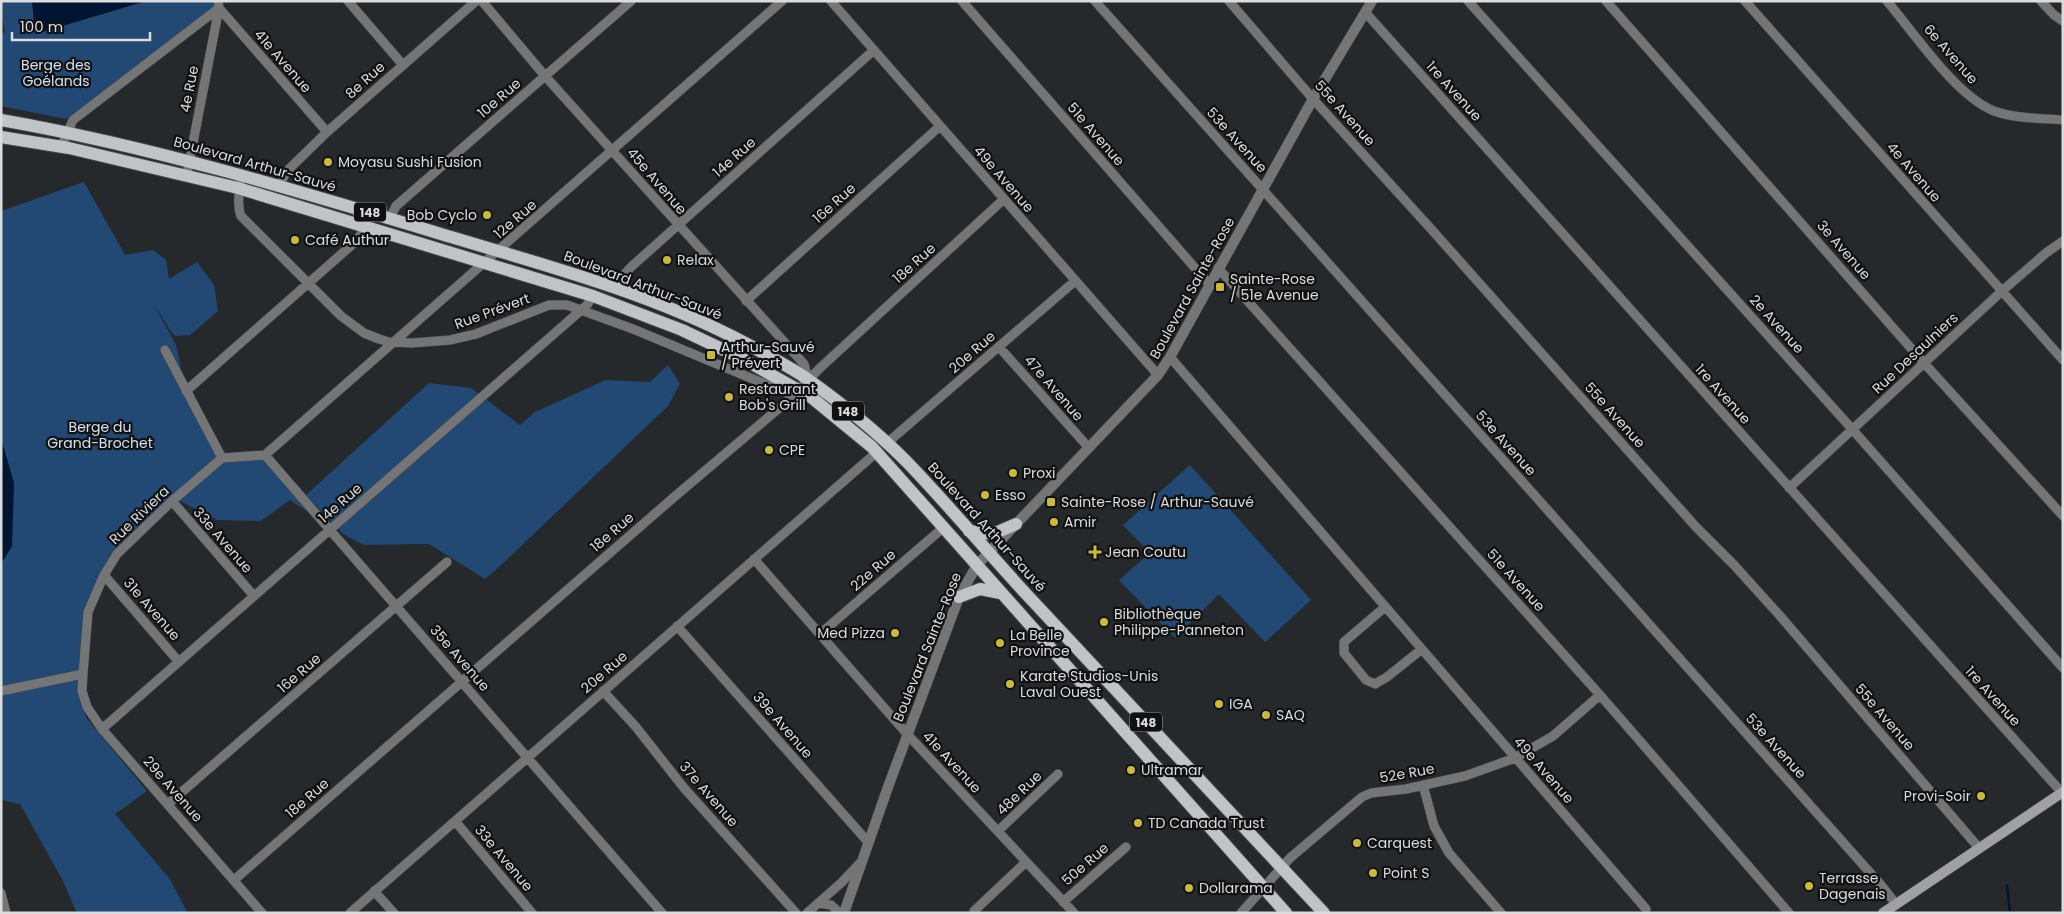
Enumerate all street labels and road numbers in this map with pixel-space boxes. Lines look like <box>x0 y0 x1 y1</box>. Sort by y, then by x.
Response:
street label: 6e Avenue <box>1919 20 1983 89</box>
street label: 41e Avenue <box>250 25 316 97</box>
street label: 8e Rue <box>341 56 390 103</box>
street label: 1re Avenue <box>1422 57 1487 126</box>
street label: 4e Rue <box>175 64 203 114</box>
street label: 10e Rue <box>473 73 525 123</box>
street label: 55e Avenue <box>1310 76 1380 151</box>
street label: 51e Avenue <box>1063 98 1129 170</box>
street label: 53e Avenue <box>1202 103 1272 177</box>
street label: Boulevard Arthur-Sauvé <box>171 131 339 197</box>
street label: 14e Rue <box>708 132 760 182</box>
street label: 4e Avenue <box>1882 138 1946 207</box>
street label: 49e Avenue <box>969 141 1039 217</box>
street label: 45e Avenue <box>622 143 692 219</box>
street label: 16e Rue <box>808 178 860 228</box>
street label: 12e Rue <box>489 194 541 243</box>
road number: 148 <box>354 202 386 222</box>
street label: Boulevard Sainte-Rose <box>1145 213 1240 363</box>
street label: 3e Avenue <box>1812 216 1876 284</box>
street label: 18e Rue <box>888 238 940 288</box>
street label: Boulevard Arthur-Sauvé <box>561 246 725 325</box>
street label: Rue Prévert <box>452 288 532 334</box>
street label: 2e Avenue <box>1745 290 1809 358</box>
street label: Rue Desaulniers <box>1867 308 1963 398</box>
street label: 20e Rue <box>945 326 1000 378</box>
street label: 47e Avenue <box>1020 351 1088 426</box>
street label: 1re Avenue <box>1691 360 1756 429</box>
street label: 55e Avenue <box>1580 378 1650 453</box>
road number: 148 <box>832 402 864 421</box>
street label: 53e Avenue <box>1471 406 1541 480</box>
street label: Boulevard Arthur-Sauvé <box>923 458 1051 596</box>
street label: 14e Rue <box>314 478 366 528</box>
street label: Rue Riviera <box>105 481 173 549</box>
street label: 33e Avenue <box>189 503 257 578</box>
street label: 18e Rue <box>586 507 638 557</box>
street label: 22e Rue <box>846 544 900 595</box>
street label: 51e Avenue <box>1482 544 1550 616</box>
street label: Boulevard Sainte-Rose <box>888 569 966 725</box>
street label: 31e Avenue <box>119 573 185 645</box>
street label: 35e Avenue <box>426 620 495 696</box>
street label: 20e Rue <box>577 646 632 698</box>
street label: 16e Rue <box>273 648 325 698</box>
street label: 1re Avenue <box>1961 662 2026 731</box>
street label: 55e Avenue <box>1850 679 1920 755</box>
street label: 39e Avenue <box>749 687 818 763</box>
street label: 53e Avenue <box>1741 709 1811 783</box>
road number: 148 <box>1130 712 1162 732</box>
street label: 41e Avenue <box>918 727 986 798</box>
street label: 49e Avenue <box>1509 732 1579 808</box>
street label: 29e Avenue <box>139 752 208 827</box>
street label: 37e Avenue <box>675 757 743 831</box>
street label: 52e Rue <box>1378 758 1436 788</box>
street label: 48e Rue <box>992 766 1046 820</box>
street label: 18e Rue <box>281 773 333 823</box>
street label: 33e Avenue <box>470 820 538 896</box>
street label: 50e Rue <box>1057 838 1113 890</box>

